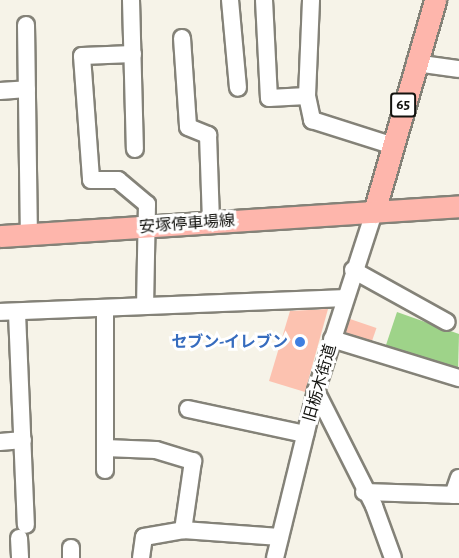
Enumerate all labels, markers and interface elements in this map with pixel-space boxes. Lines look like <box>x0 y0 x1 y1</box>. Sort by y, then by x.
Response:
road number: 65 <box>390 93 416 117</box>
street label: 安塚停車場線 <box>138 211 236 237</box>
place label: セブン-イレブン <box>171 332 288 352</box>
marker: セブン-イレブン <box>293 335 307 349</box>
street label: 旧栃木街道 <box>300 342 340 424</box>

